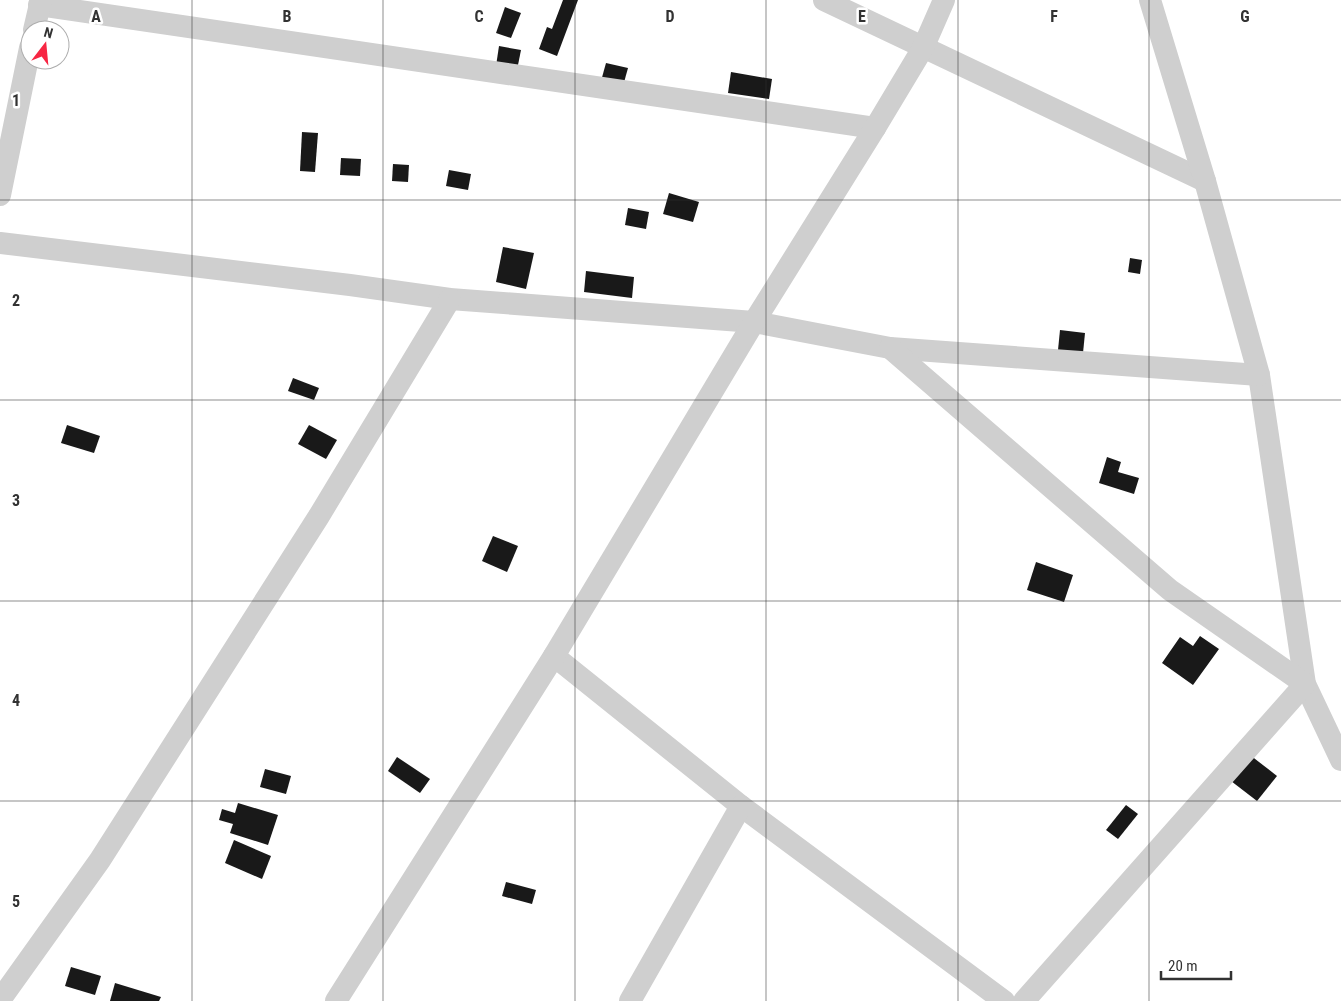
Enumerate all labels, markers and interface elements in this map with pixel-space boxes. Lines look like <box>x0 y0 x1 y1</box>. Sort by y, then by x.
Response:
text: A <box>91 7 101 26</box>
text: B <box>283 7 292 26</box>
text: C <box>474 7 484 26</box>
text: D <box>665 7 675 26</box>
text: E <box>858 7 866 26</box>
text: F <box>1050 7 1058 26</box>
text: G <box>1240 7 1250 26</box>
north arrow <box>20 20 70 70</box>
text: N <box>42 24 55 41</box>
text: 1 <box>12 91 20 110</box>
text: 2 <box>12 291 20 310</box>
text: 3 <box>12 491 20 510</box>
text: 4 <box>12 691 20 710</box>
text: 5 <box>12 892 20 911</box>
scale bar <box>1161 948 1231 980</box>
text: 20 m <box>1168 957 1198 975</box>

